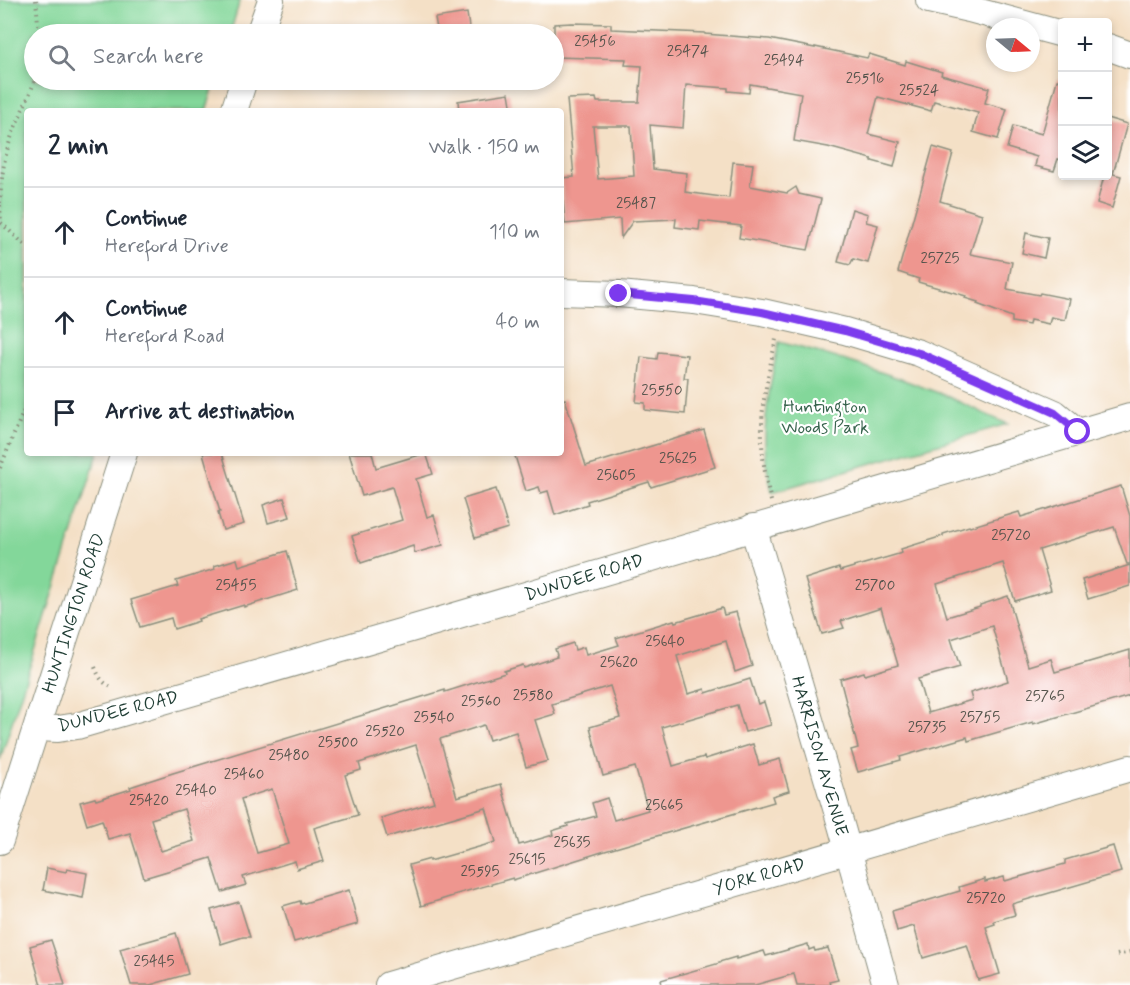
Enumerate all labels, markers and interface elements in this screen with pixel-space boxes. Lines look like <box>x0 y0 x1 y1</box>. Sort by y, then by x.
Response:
north arrow <box>986 18 1040 72</box>
map controls <box>1058 18 1112 180</box>
button: + <box>1058 18 1112 72</box>
search box <box>24 24 564 90</box>
house number: 25456 <box>574 32 616 52</box>
icon: search <box>45 41 78 74</box>
house number: 25474 <box>667 42 709 62</box>
text: Search here <box>93 43 204 71</box>
house number: 25494 <box>764 51 804 71</box>
house number: 25516 <box>846 69 884 89</box>
button: − <box>1058 72 1112 126</box>
house number: 25524 <box>899 81 939 101</box>
button: layers <box>1058 126 1112 180</box>
text: 2 min <box>48 130 109 164</box>
text: Walk · 150 m <box>428 134 540 161</box>
house number: 25487 <box>616 194 657 214</box>
text: Continue <box>105 205 187 233</box>
icon: ahead <box>48 216 81 249</box>
text: 110 m <box>489 219 540 246</box>
text: Hereford Drive <box>105 233 229 260</box>
house number: 25725 <box>920 249 960 269</box>
route end <box>605 280 631 306</box>
text: Continue <box>105 295 187 323</box>
icon: ahead <box>48 306 81 339</box>
text: 40 m <box>496 309 540 336</box>
text: Hereford Road <box>105 323 224 350</box>
house number: 25550 <box>641 381 683 401</box>
park label: Huntington Woods Park <box>781 395 869 440</box>
icon: arrive <box>48 396 81 429</box>
text: Arrive at destination <box>105 398 295 426</box>
route start <box>1064 418 1090 444</box>
house number: 25625 <box>659 449 697 469</box>
house number: 25605 <box>597 466 635 486</box>
house number: 25720 <box>991 526 1031 546</box>
street label: HUNTINGTON ROAD <box>37 530 111 696</box>
street label: DUNDEE ROAD <box>522 548 647 607</box>
house number: 25455 <box>215 576 257 596</box>
house number: 25700 <box>855 576 895 596</box>
house number: 25640 <box>645 632 685 652</box>
house number: 25620 <box>600 653 638 673</box>
street label: HARRISON AVENUE <box>785 673 853 839</box>
street label: DUNDEE ROAD <box>55 685 181 739</box>
house number: 25580 <box>513 686 553 706</box>
house number: 25765 <box>1025 687 1065 707</box>
house number: 25560 <box>461 692 501 712</box>
house number: 25540 <box>414 708 455 728</box>
house number: 25755 <box>960 708 1000 728</box>
house number: 25735 <box>908 718 946 738</box>
house number: 25520 <box>365 722 405 742</box>
house number: 25500 <box>318 733 358 753</box>
house number: 25480 <box>268 746 310 766</box>
house number: 25460 <box>224 765 264 785</box>
house number: 25440 <box>175 781 217 801</box>
house number: 25420 <box>129 791 169 811</box>
house number: 25665 <box>645 796 683 816</box>
house number: 25635 <box>553 833 591 853</box>
house number: 25615 <box>508 850 546 870</box>
street label: YORK ROAD <box>710 852 808 902</box>
house number: 25595 <box>460 862 500 882</box>
house number: 25720 <box>966 889 1006 909</box>
house number: 25445 <box>134 952 174 972</box>

